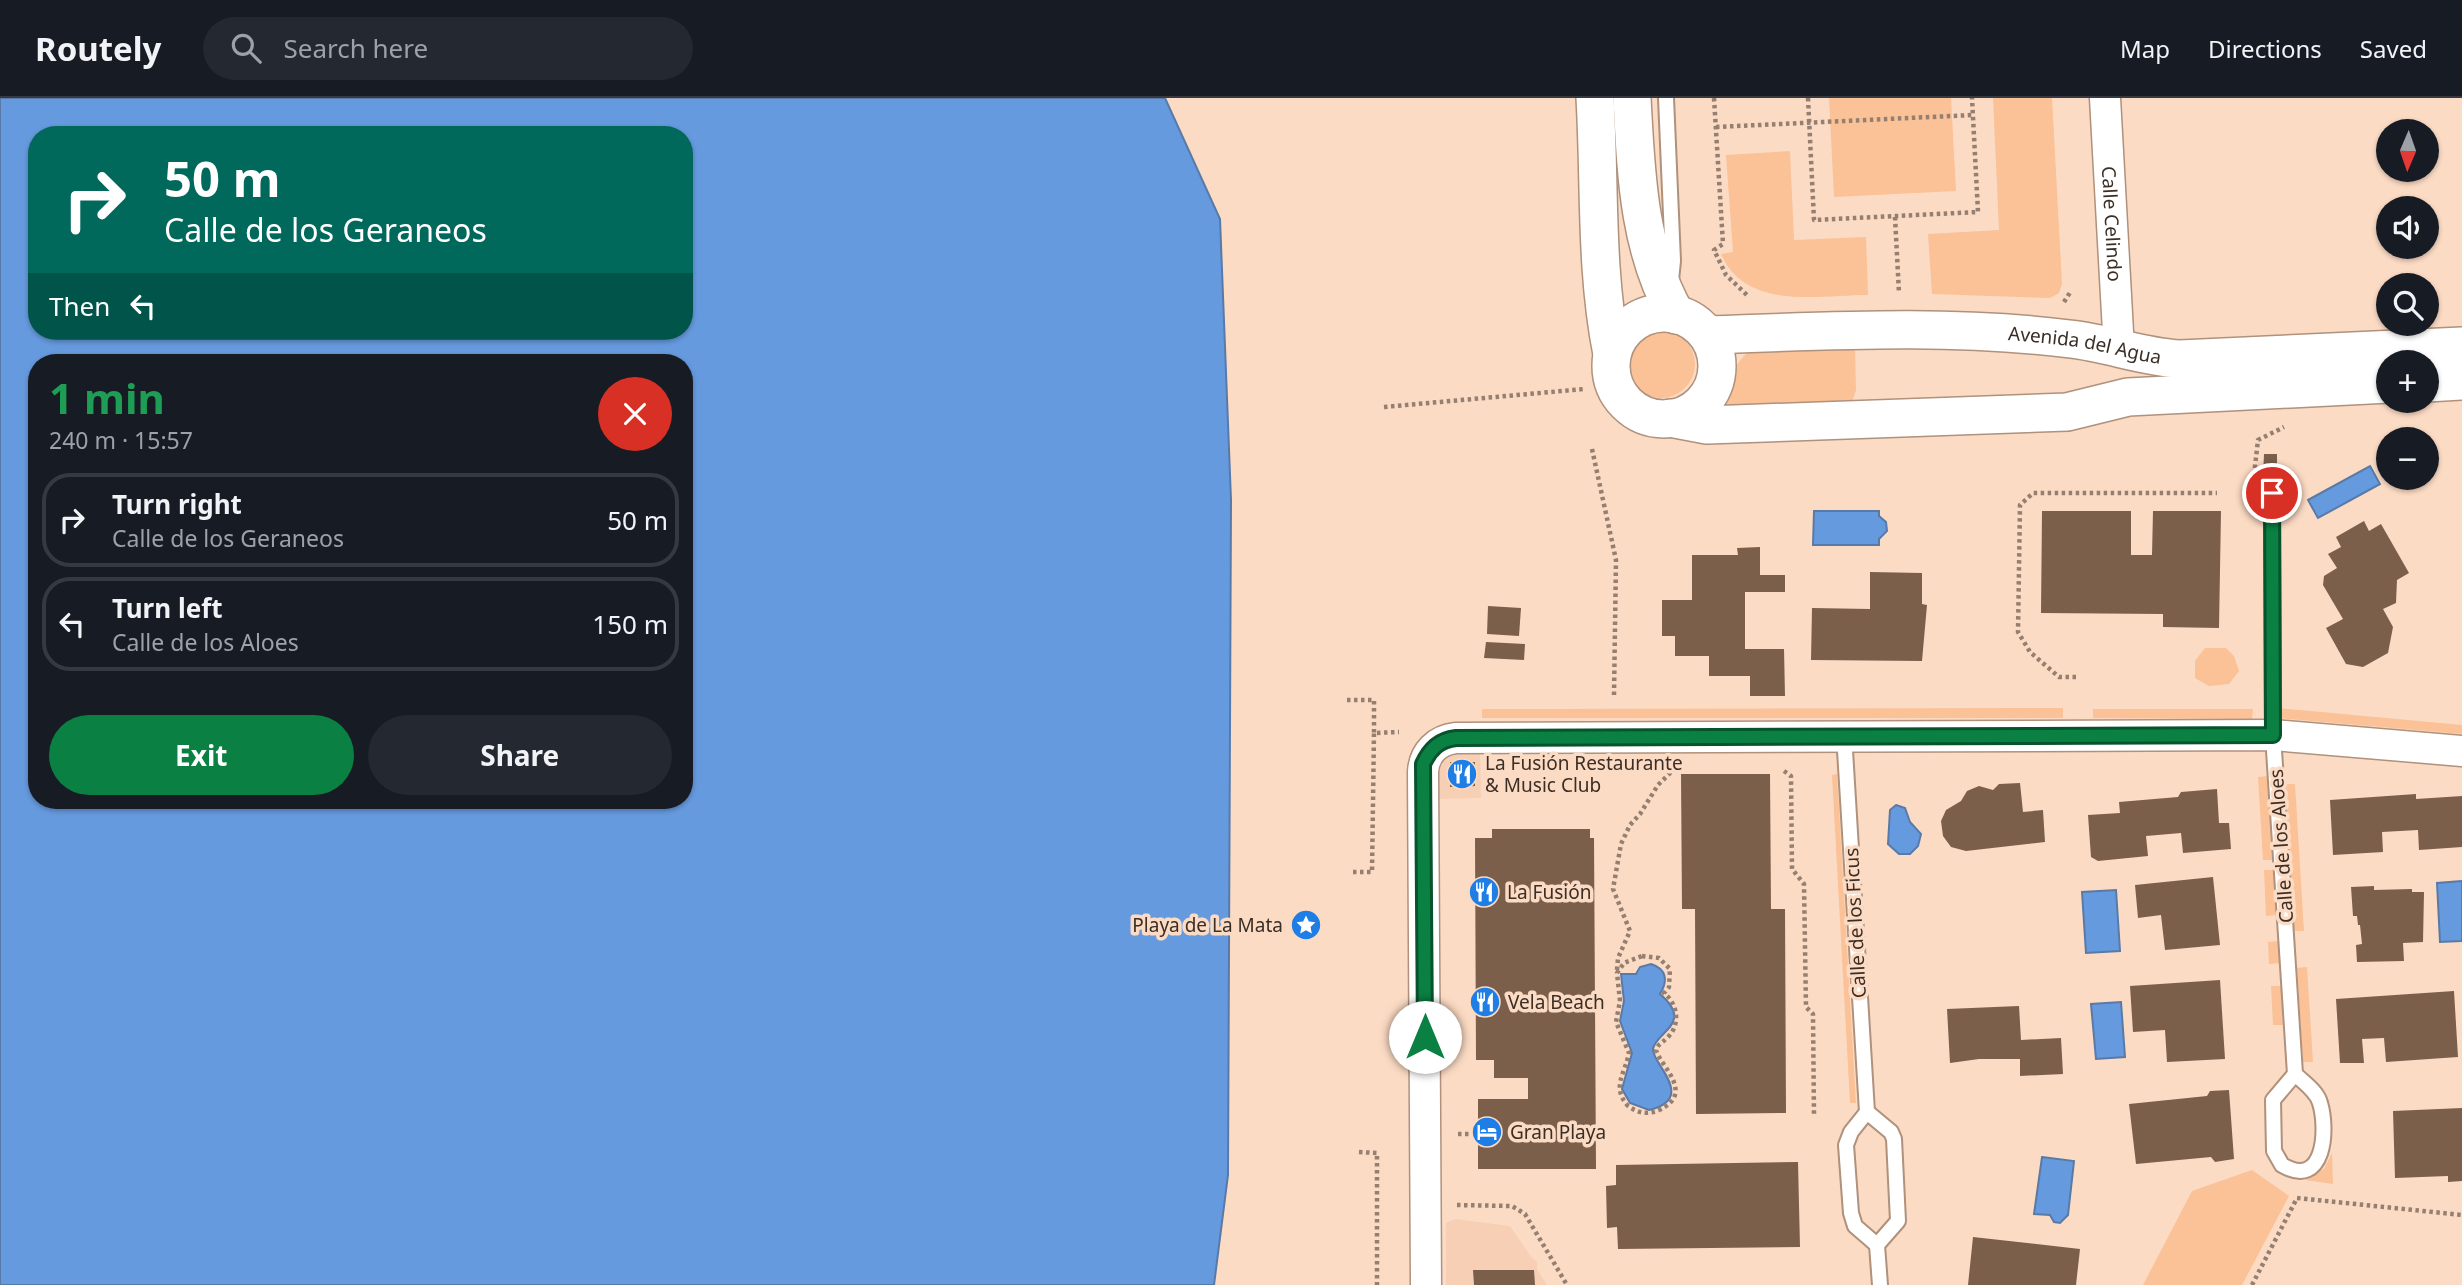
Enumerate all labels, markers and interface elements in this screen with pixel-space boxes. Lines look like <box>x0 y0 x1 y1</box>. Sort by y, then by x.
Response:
search box <box>203 17 693 80</box>
text: Routely <box>35 26 161 71</box>
icon: search <box>227 29 265 67</box>
text: Search here <box>283 30 428 66</box>
text: Map <box>2120 32 2170 65</box>
text: Directions <box>2208 32 2322 65</box>
text: Saved <box>2360 32 2427 65</box>
north arrow <box>2376 119 2440 182</box>
map controls <box>2376 119 2439 490</box>
text: 50 m <box>164 145 281 211</box>
icon: right <box>49 154 140 245</box>
street label: Calle Celindo <box>2096 165 2128 282</box>
button: sound <box>2376 196 2439 259</box>
text: Calle de los Geraneos <box>164 208 487 251</box>
button: search <box>2376 273 2439 336</box>
icon: left <box>124 287 162 325</box>
text: Then <box>49 288 110 324</box>
street label: Avenida del Agua <box>2007 320 2163 370</box>
button: + <box>2376 350 2439 413</box>
text: 1 min <box>49 369 165 426</box>
button: close <box>598 377 672 451</box>
text: 240 m · 15:57 <box>49 424 193 456</box>
button: − <box>2376 427 2439 490</box>
pin <box>2242 463 2302 523</box>
icon: arrive <box>2253 474 2291 512</box>
text: Turn right <box>112 486 242 522</box>
icon: right <box>53 501 91 539</box>
text: 50 m <box>607 502 668 538</box>
text: Calle de los Geraneos <box>112 522 344 554</box>
text: Turn left <box>112 590 223 626</box>
icon: left <box>53 605 91 643</box>
text: 150 m <box>592 606 668 642</box>
text: Calle de los Aloes <box>112 626 299 658</box>
button: Exit <box>49 715 354 795</box>
button: Share <box>368 715 672 795</box>
place label: La Fusión Restaurante & Music Club <box>1485 750 1683 798</box>
restaurant icon: La Fusión Restaurante & Music Club <box>1445 757 1479 791</box>
street label: Calle de los Aloes <box>2263 768 2299 924</box>
street label: Calle de los Ficus <box>1838 847 1872 999</box>
restaurant icon: La Fusión <box>1467 875 1501 909</box>
place label: La Fusión <box>1507 879 1591 905</box>
place icon: Playa de La Mata <box>1289 908 1323 942</box>
place label: Playa de La Mata <box>1132 912 1283 938</box>
restaurant icon: Vela Beach <box>1468 985 1502 1019</box>
place label: Vela Beach <box>1508 989 1605 1015</box>
position arrow <box>1388 1000 1462 1074</box>
hotel icon: Gran Playa <box>1470 1115 1504 1149</box>
place label: Gran Playa <box>1510 1119 1606 1145</box>

